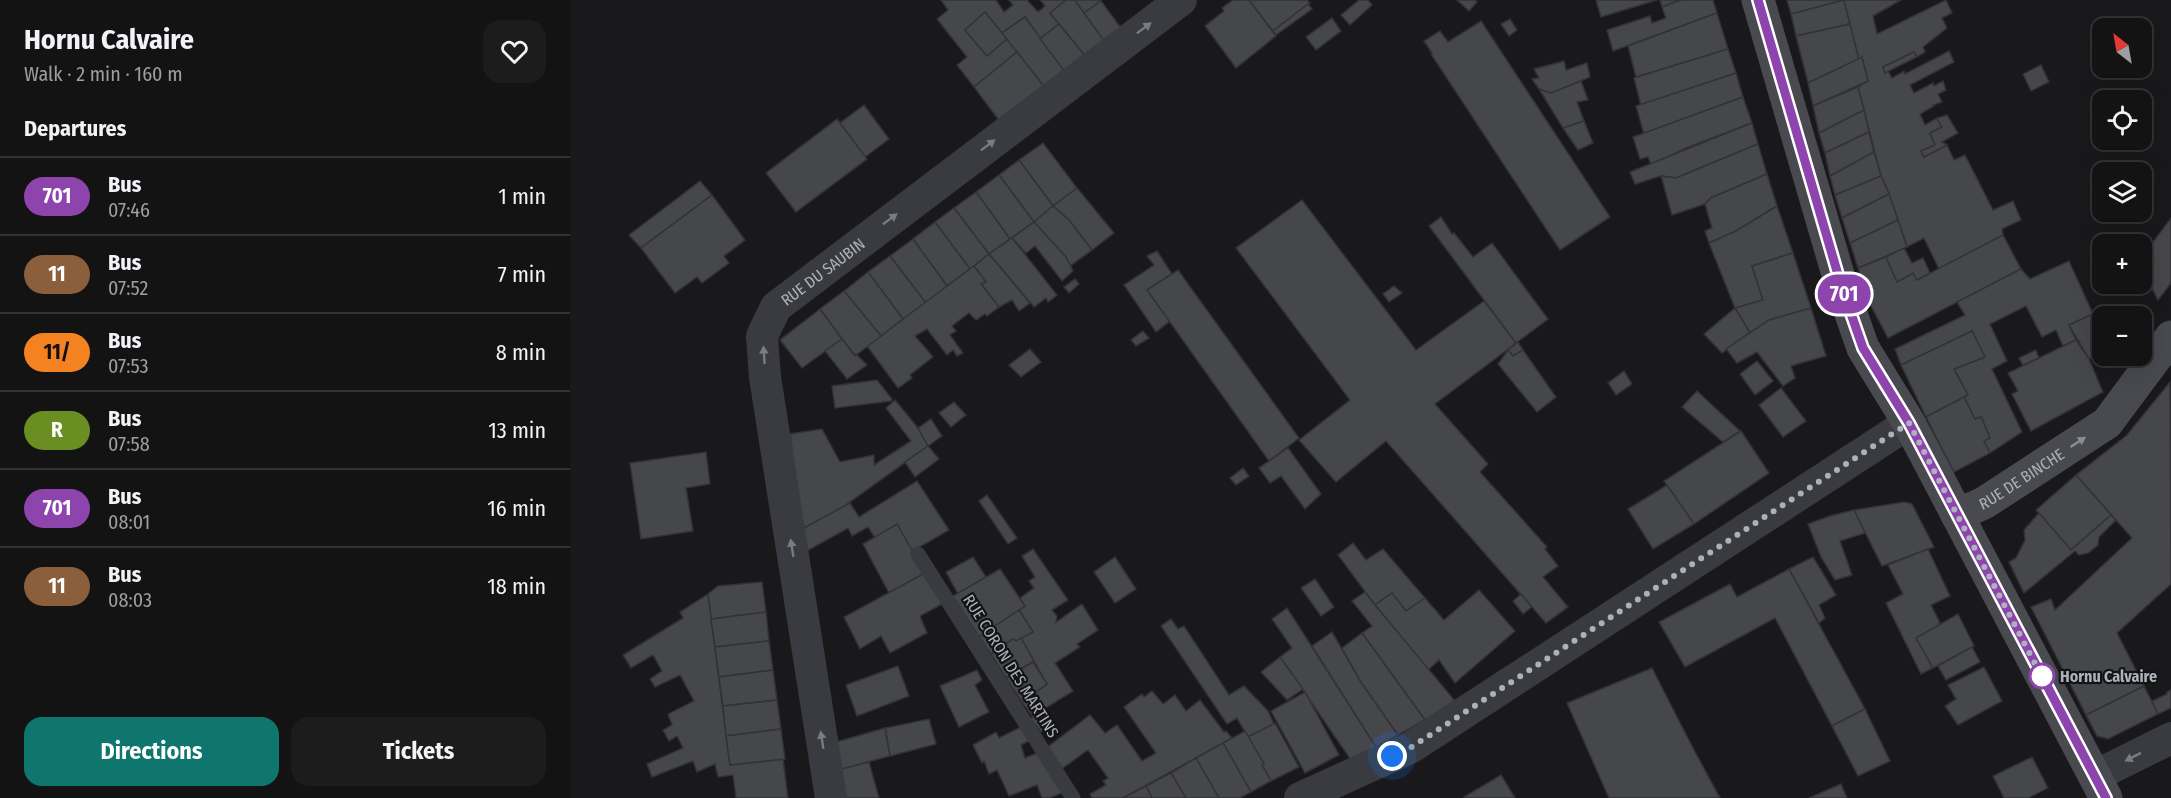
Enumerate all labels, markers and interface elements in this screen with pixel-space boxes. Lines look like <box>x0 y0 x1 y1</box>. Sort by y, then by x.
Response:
north arrow <box>2092 18 2152 78</box>
map controls <box>2092 18 2152 366</box>
button: heart <box>483 20 546 83</box>
one-way arrow <box>1136 22 1151 34</box>
text: Hornu Calvaire <box>24 23 194 56</box>
text: Walk · 2 min · 160 m <box>24 62 183 86</box>
button: locate <box>2092 90 2152 150</box>
text: Departures <box>24 115 126 142</box>
one-way arrow <box>980 138 996 151</box>
button: layers <box>2092 162 2152 222</box>
text: Bus <box>108 171 141 198</box>
text: 701 <box>43 183 71 209</box>
text: 1 min <box>498 183 546 210</box>
text: 07:46 <box>108 198 150 222</box>
one-way arrow <box>882 213 898 225</box>
street label: RUE DU SAUBIN <box>777 234 868 309</box>
button: + <box>2092 234 2152 294</box>
text: Bus <box>108 249 141 276</box>
text: 11 <box>48 261 66 287</box>
text: 7 min <box>498 261 546 288</box>
line badge: 701 <box>1810 274 1878 314</box>
text: 07:52 <box>108 276 148 300</box>
text: 701 <box>1830 281 1858 307</box>
button: − <box>2092 306 2152 366</box>
text: Bus <box>108 327 141 354</box>
text: 11/ <box>43 339 71 365</box>
text: 8 min <box>496 339 546 366</box>
one-way arrow <box>759 345 768 364</box>
text: 07:53 <box>108 354 149 378</box>
text: Bus <box>108 405 141 432</box>
text: R <box>51 417 63 443</box>
text: 13 min <box>488 417 546 444</box>
text: 07:58 <box>108 432 150 456</box>
one-way arrow <box>2070 436 2087 447</box>
street label: RUE DE BINCHE <box>1976 444 2067 514</box>
text: Bus <box>108 483 141 510</box>
text: 701 <box>43 495 71 521</box>
text: 16 min <box>487 495 546 522</box>
text: 08:01 <box>108 510 150 534</box>
one-way arrow <box>787 538 796 557</box>
text: Bus <box>108 561 141 588</box>
text: 11 <box>48 573 66 599</box>
text: 18 min <box>487 573 546 600</box>
text: 08:03 <box>108 588 152 612</box>
street label: RUE CORON DES MARTINS <box>959 591 1063 741</box>
marker: Hornu Calvaire <box>2029 663 2055 689</box>
place label: Hornu Calvaire <box>2060 667 2157 686</box>
button: Directions <box>24 717 279 786</box>
button: Tickets <box>291 717 546 786</box>
one-way arrow <box>817 731 826 750</box>
your location <box>1377 741 1407 771</box>
one-way arrow <box>2124 752 2141 762</box>

